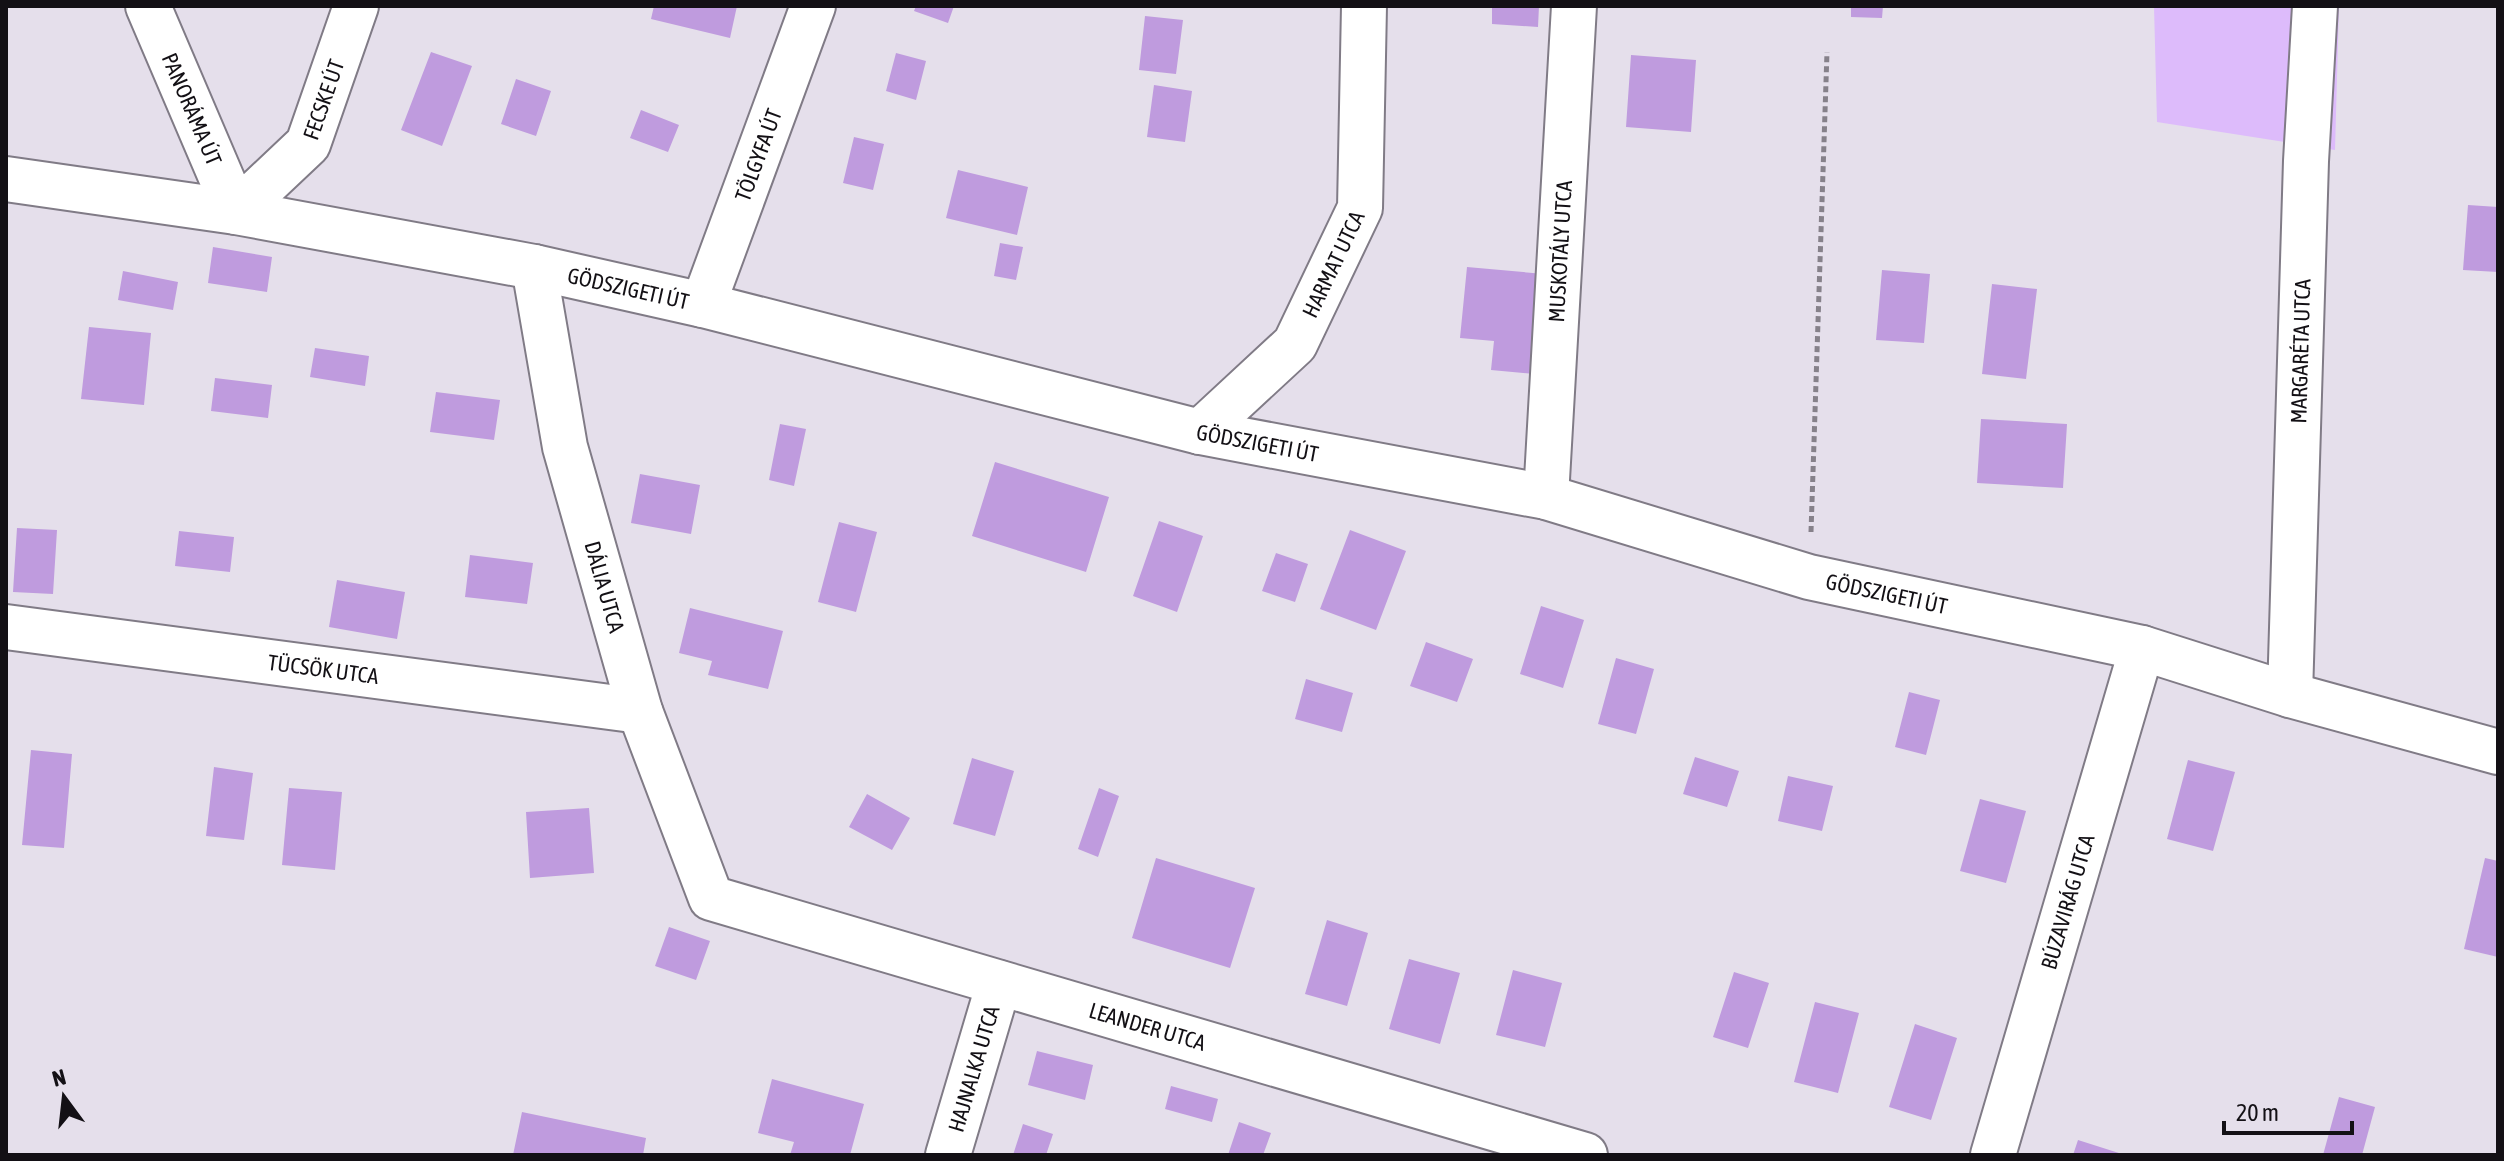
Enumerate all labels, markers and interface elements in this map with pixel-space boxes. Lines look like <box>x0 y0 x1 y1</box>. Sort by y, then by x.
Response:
street label: PANORÁMA ÚT <box>157 49 228 169</box>
street label: FECSKE ÚT <box>297 56 349 143</box>
street label: TÖLGYFA ÚT <box>729 105 787 205</box>
street label: MUSKOTÁLY UTCA <box>1543 180 1577 323</box>
street label: HARMAT UTCA <box>1297 207 1370 322</box>
street label: GÖDSZIGETI ÚT <box>565 262 692 315</box>
street label: MARGARÉTA UTCA <box>2285 278 2315 424</box>
street label: GÖDSZIGETI ÚT <box>1194 419 1321 467</box>
street label: DÁLIA UTCA <box>579 538 630 636</box>
street label: GÖDSZIGETI ÚT <box>1824 568 1950 619</box>
street label: TÜCSÖK UTCA <box>266 649 380 689</box>
street label: BÚZAVIRÁG UTCA <box>2035 831 2100 972</box>
street label: LEANDER UTCA <box>1086 997 1209 1056</box>
street label: HAJNALKA UTCA <box>943 1002 1005 1135</box>
north arrow <box>24 1057 104 1137</box>
text: N <box>49 1063 68 1092</box>
scale bar <box>2224 1085 2352 1135</box>
text: 20 m <box>2236 1099 2279 1126</box>

